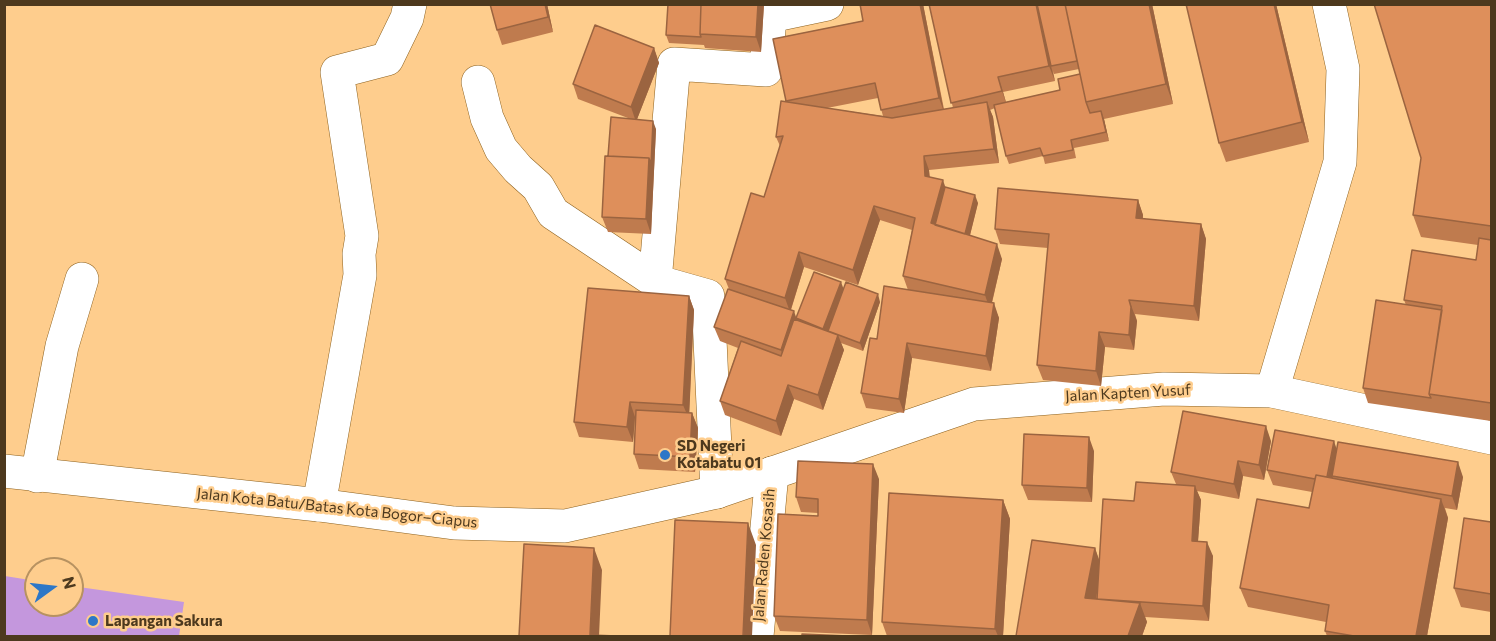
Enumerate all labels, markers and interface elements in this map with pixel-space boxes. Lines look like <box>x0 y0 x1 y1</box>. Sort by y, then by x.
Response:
street label: Jalan Kapten Yusuf <box>1065 381 1191 405</box>
place label: SD Negeri Kotabatu 01 <box>677 437 761 472</box>
marker: SD Negeri Kotabatu 01 <box>658 448 672 462</box>
street label: Jalan Kota Batu/Batas Kota Bogor–Ciapus <box>196 484 478 532</box>
street label: Jalan Raden Kosasih <box>749 488 779 622</box>
north arrow <box>24 557 84 617</box>
text: N <box>59 574 81 591</box>
place label: Lapangan Sakura <box>105 612 223 630</box>
marker: Lapangan Sakura <box>86 614 100 628</box>

